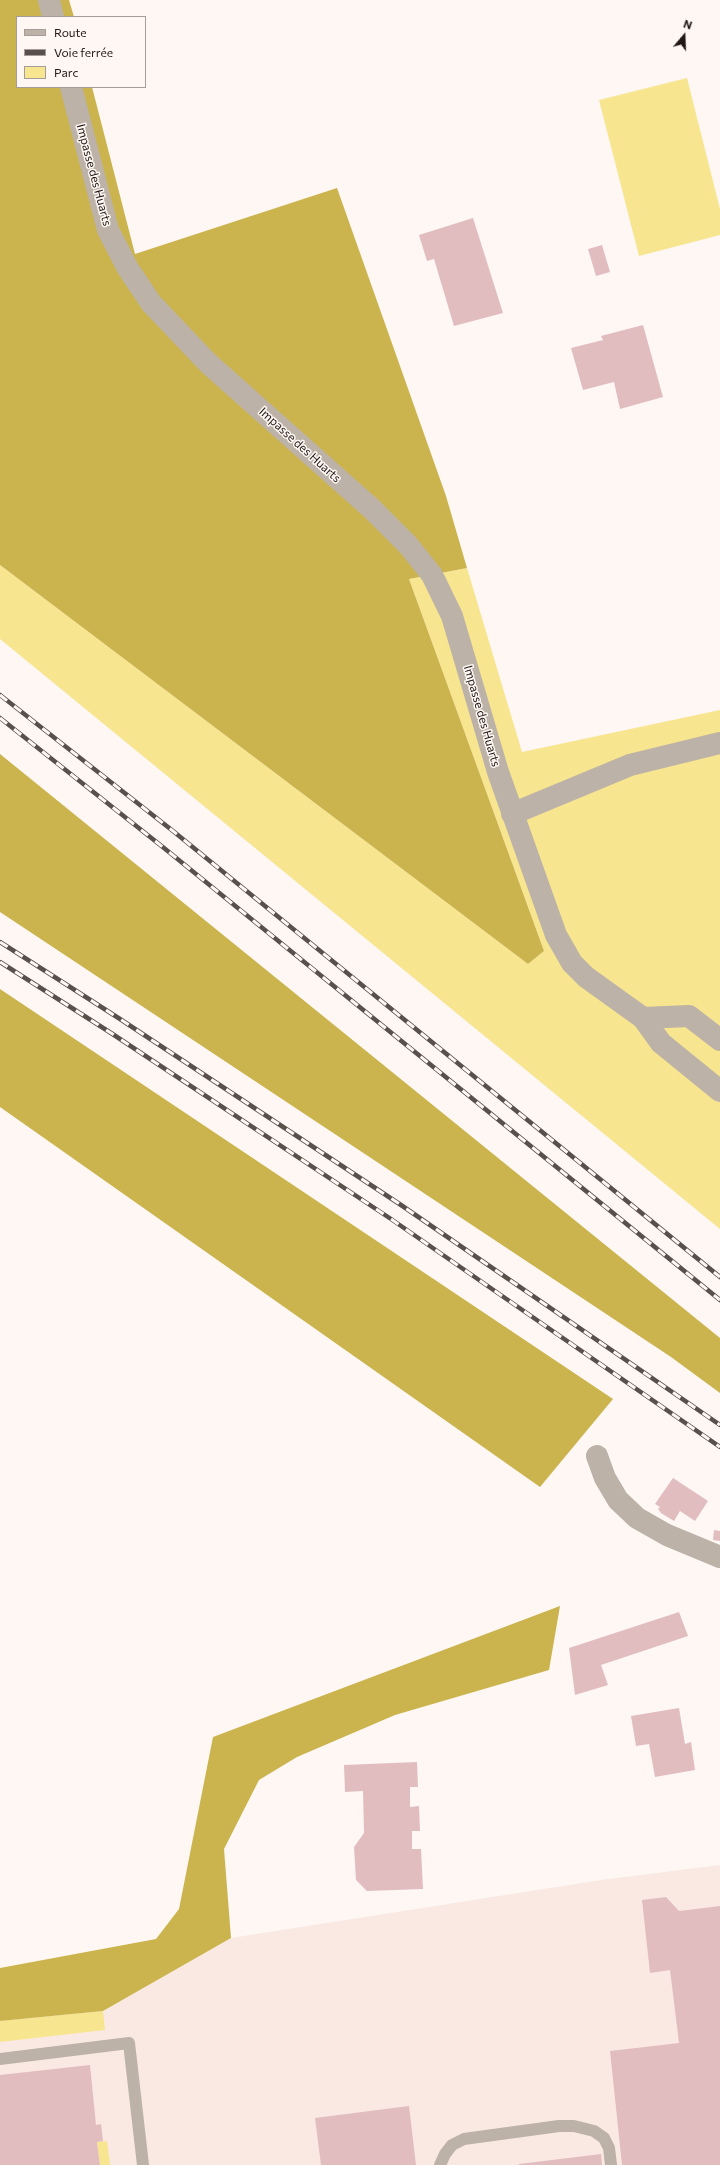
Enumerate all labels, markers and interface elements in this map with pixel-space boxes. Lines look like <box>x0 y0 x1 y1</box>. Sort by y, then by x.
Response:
legend <box>16 16 146 88</box>
north arrow <box>664 16 704 56</box>
text: N <box>682 17 694 32</box>
text: Route <box>54 25 87 39</box>
text: Voie ferrée <box>54 45 113 59</box>
text: Parc <box>54 65 78 79</box>
street label: Impasse des Huarts <box>73 122 115 228</box>
street label: Impasse des Huarts <box>256 405 344 485</box>
street label: Impasse des Huarts <box>461 664 503 768</box>

